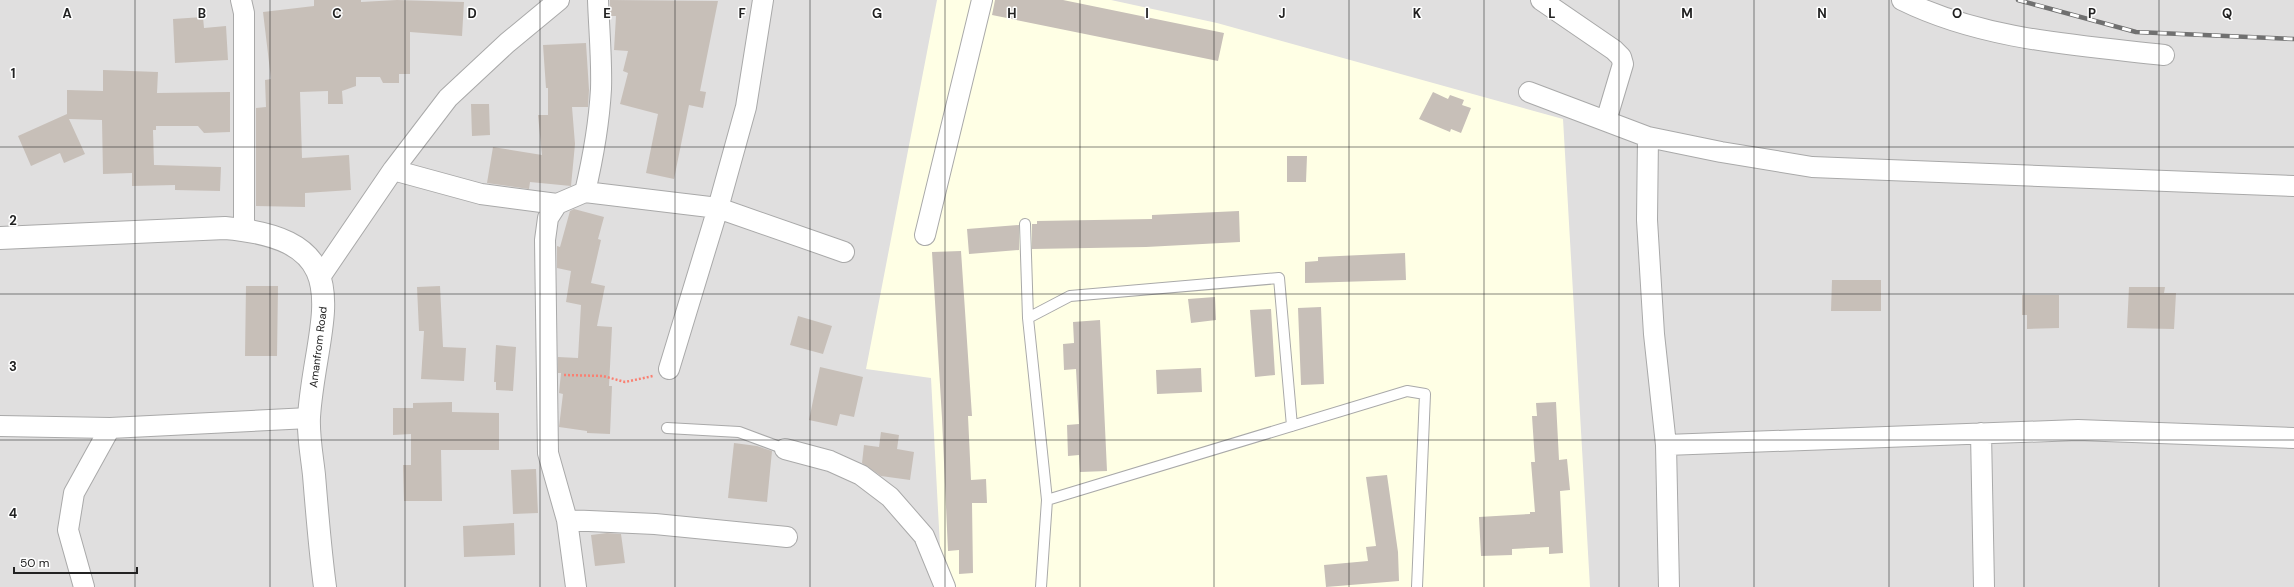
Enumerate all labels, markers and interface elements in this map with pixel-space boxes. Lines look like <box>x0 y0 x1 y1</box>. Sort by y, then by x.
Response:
text: A <box>62 5 72 22</box>
text: B <box>198 5 206 22</box>
text: C <box>332 5 342 22</box>
text: D <box>467 5 477 22</box>
text: E <box>603 5 611 22</box>
text: F <box>738 5 746 22</box>
text: G <box>872 5 882 22</box>
text: H <box>1007 5 1017 22</box>
text: I <box>1145 5 1149 22</box>
text: J <box>1278 5 1286 22</box>
text: K <box>1413 5 1422 22</box>
text: L <box>1548 5 1556 22</box>
text: M <box>1681 5 1693 22</box>
text: N <box>1817 5 1827 22</box>
text: O <box>1952 5 1962 22</box>
text: P <box>2088 5 2096 22</box>
text: Q <box>2222 5 2232 22</box>
text: 1 <box>11 65 15 82</box>
text: 2 <box>9 212 17 229</box>
street label: Amanfrom Road <box>306 305 330 388</box>
text: 3 <box>9 358 17 375</box>
text: 4 <box>9 505 17 522</box>
scale bar <box>14 549 137 575</box>
text: 50 m <box>20 555 49 571</box>

